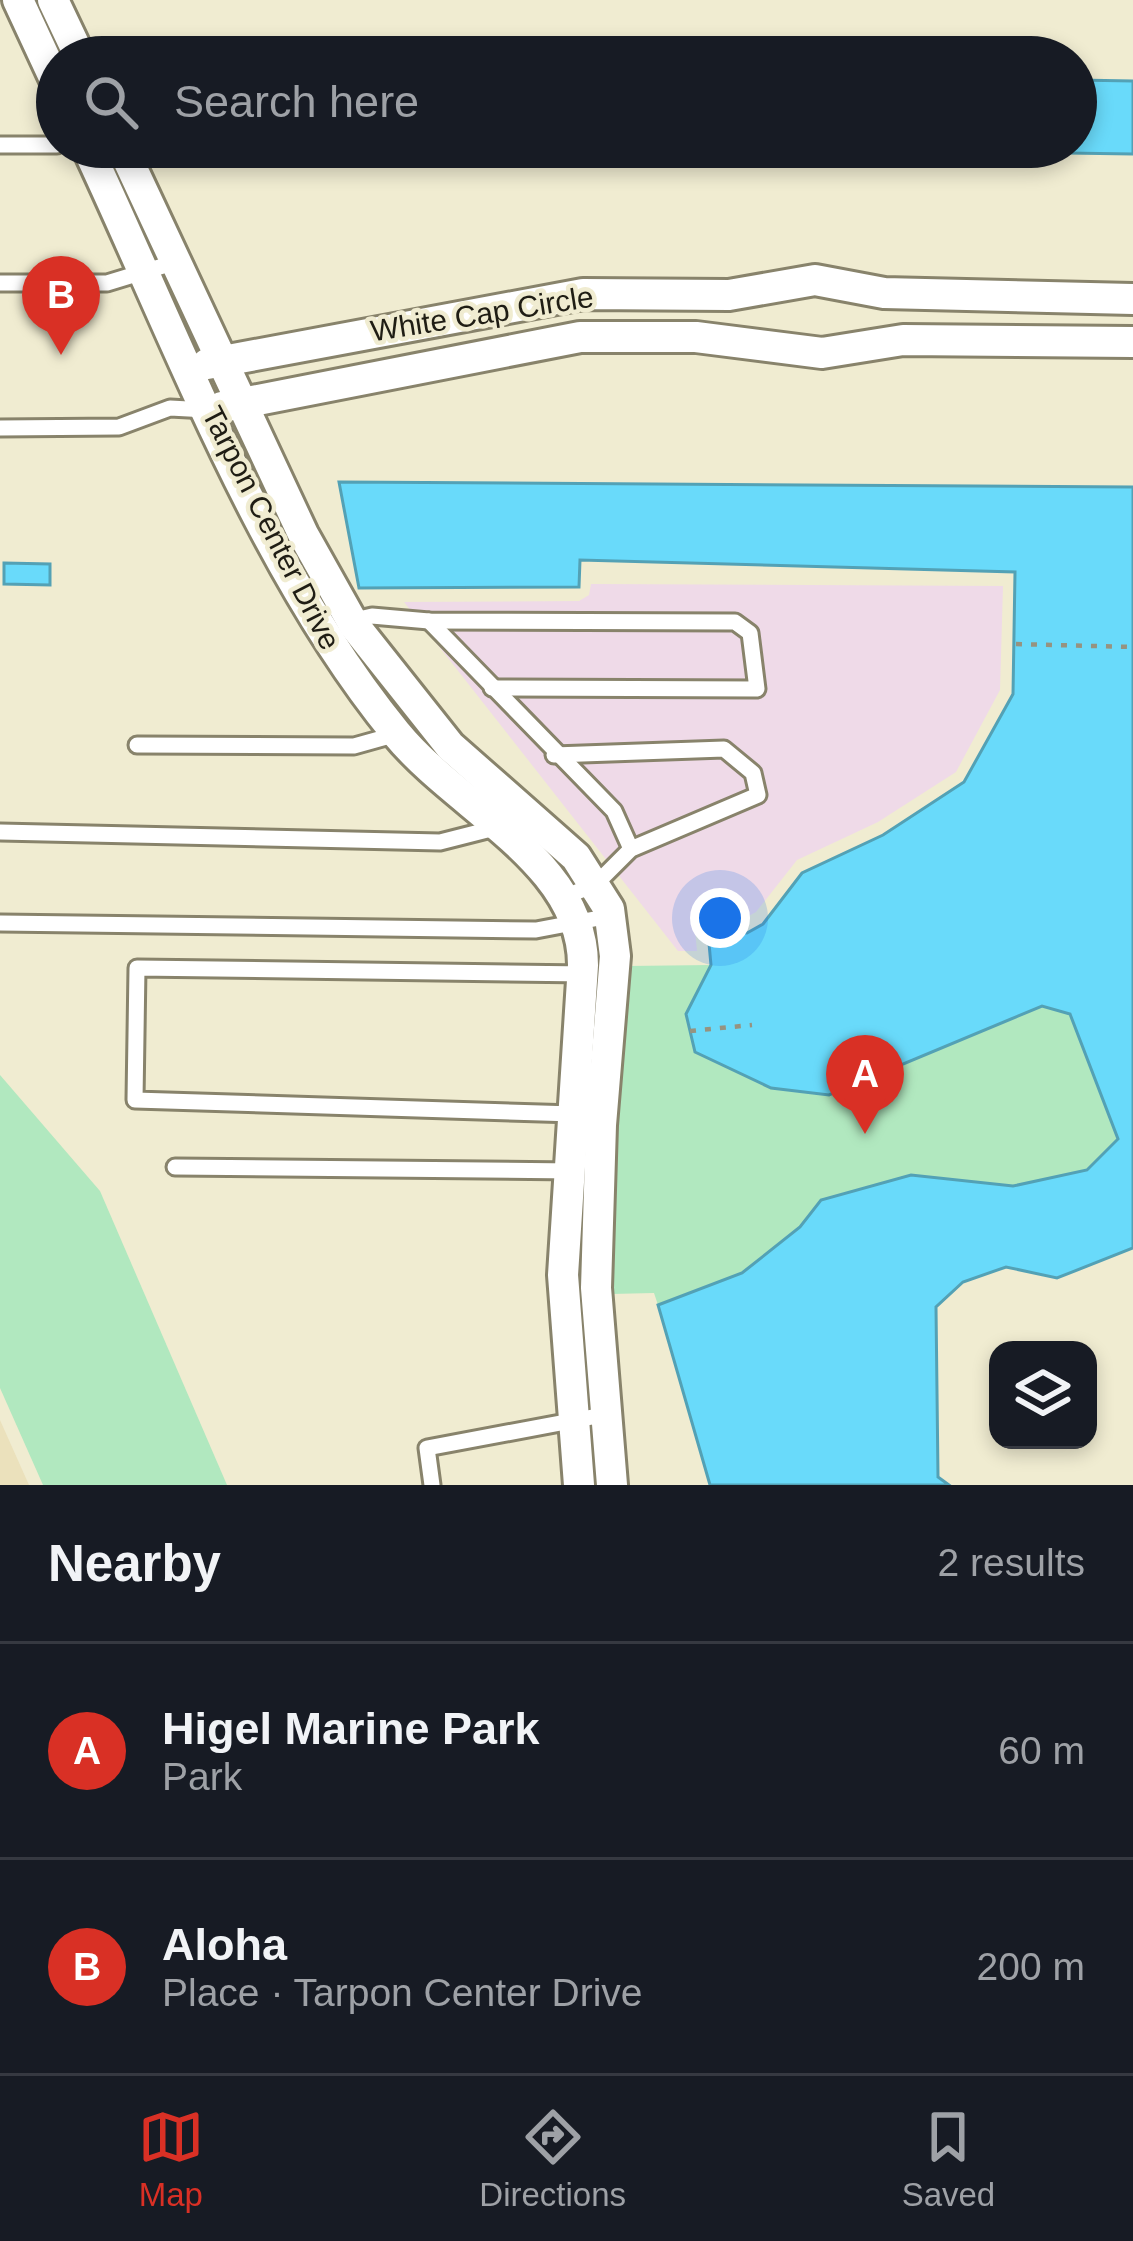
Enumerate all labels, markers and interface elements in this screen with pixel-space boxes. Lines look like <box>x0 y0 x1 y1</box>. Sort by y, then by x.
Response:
search box <box>36 36 1097 168</box>
icon: search <box>78 69 144 135</box>
text: Search here <box>174 76 419 127</box>
pin: B <box>22 256 100 355</box>
street label: White Cap Circle <box>368 280 596 347</box>
street label: Tarpon Center Drive <box>196 401 347 655</box>
your location <box>690 888 750 948</box>
pin: A <box>826 1035 904 1134</box>
map controls <box>989 1341 1097 1449</box>
button: layers <box>989 1341 1097 1449</box>
text: Nearby <box>48 1535 221 1592</box>
text: 2 results <box>938 1541 1085 1584</box>
text: Higel Marine Park <box>162 1703 540 1754</box>
text: A <box>73 1729 101 1772</box>
text: 60 m <box>998 1729 1085 1772</box>
text: Park <box>162 1755 242 1798</box>
text: Aloha <box>162 1919 287 1970</box>
text: B <box>73 1945 101 1988</box>
text: 200 m <box>977 1945 1085 1988</box>
text: Place · Tarpon Center Drive <box>162 1971 643 2014</box>
tab: Map <box>138 2104 204 2214</box>
tab: Directions <box>479 2104 626 2214</box>
tab: Saved <box>902 2104 995 2214</box>

